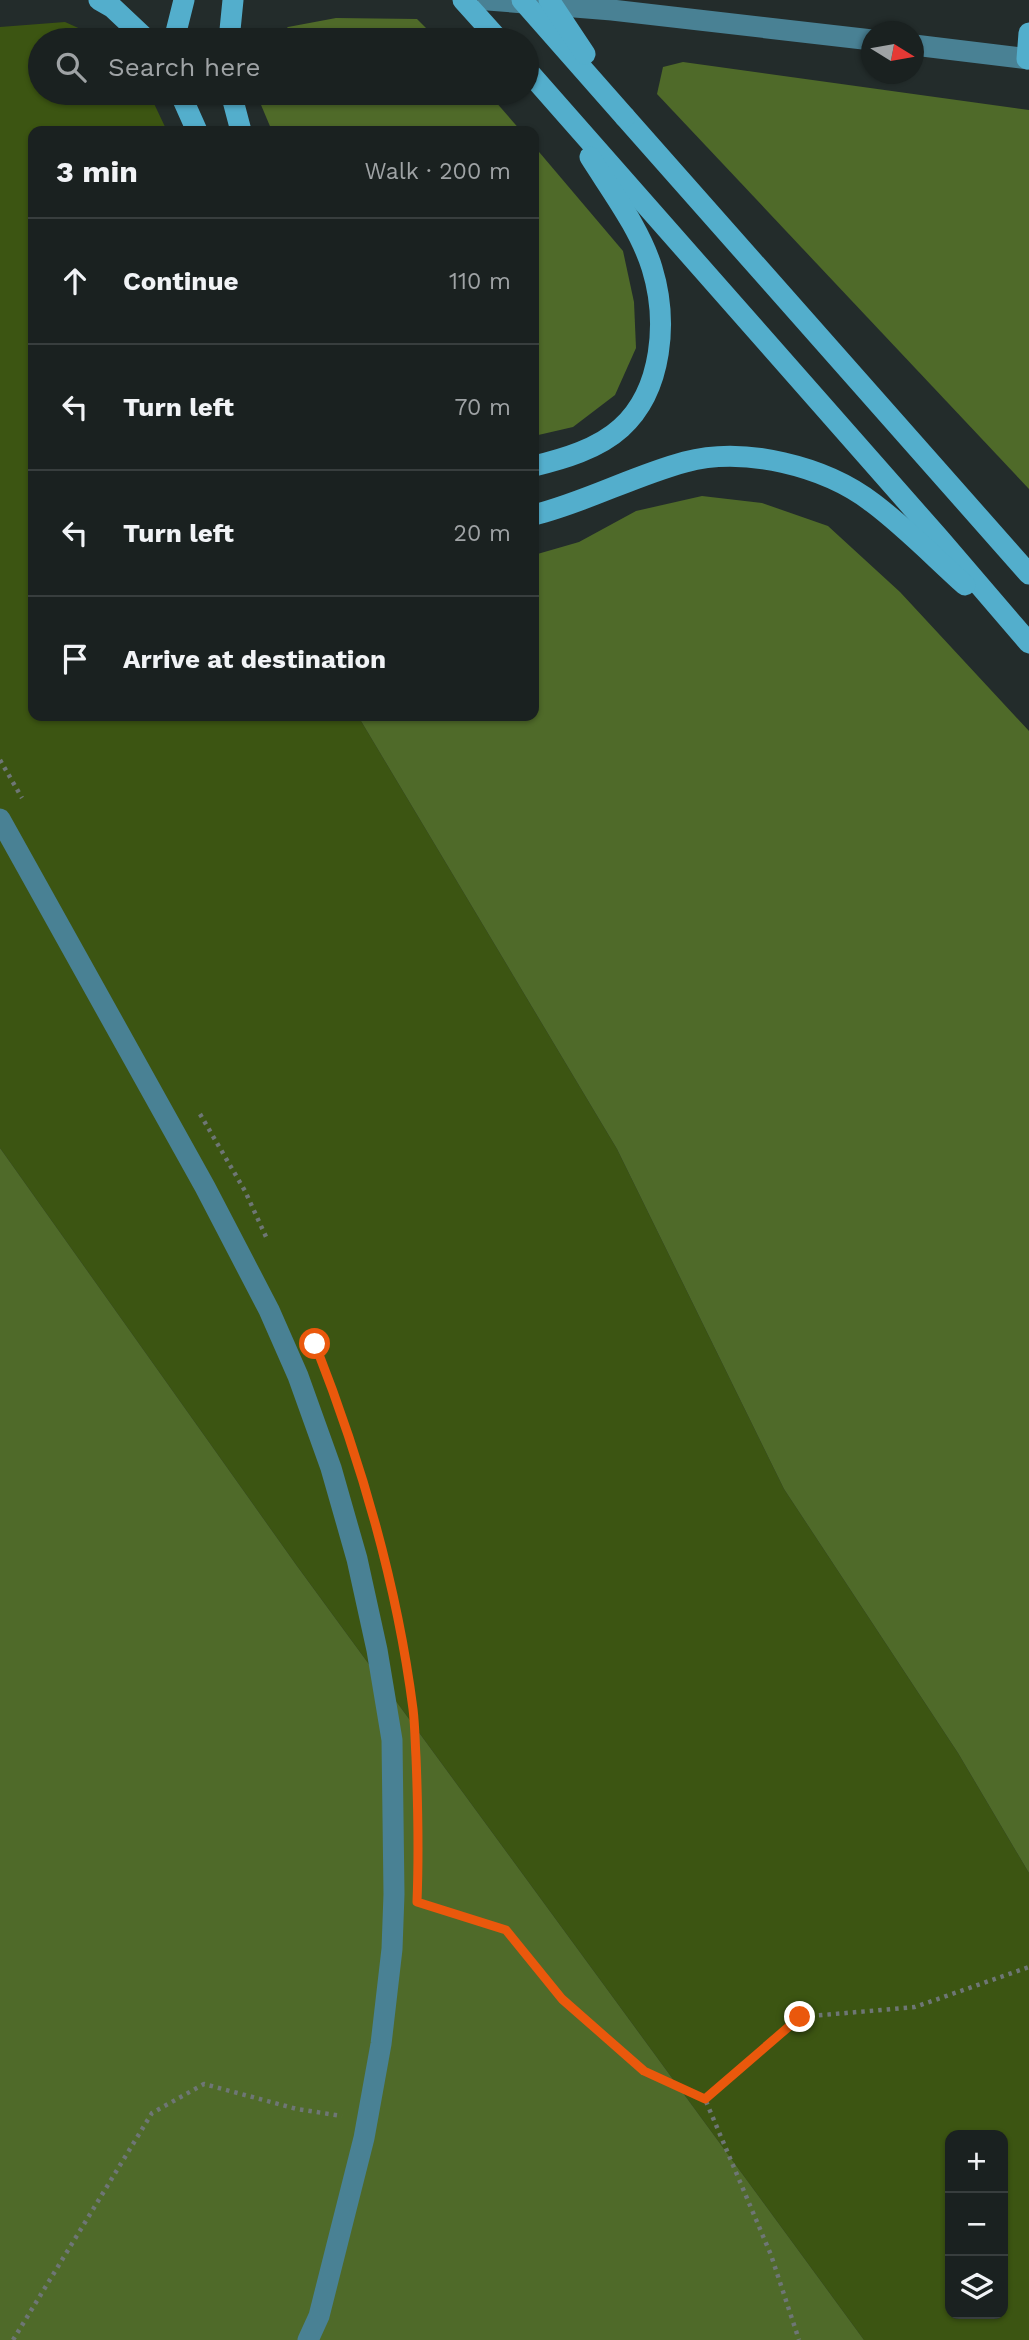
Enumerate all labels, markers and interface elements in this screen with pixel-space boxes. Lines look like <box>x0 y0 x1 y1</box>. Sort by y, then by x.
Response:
north arrow <box>861 21 924 84</box>
search box <box>28 28 539 105</box>
icon: search <box>52 48 90 86</box>
text: Search here <box>108 52 260 82</box>
text: 3 min <box>56 154 138 189</box>
text: Walk · 200 m <box>365 158 511 185</box>
icon: ahead <box>56 262 94 300</box>
text: Continue <box>123 266 239 296</box>
text: 110 m <box>449 268 511 295</box>
icon: left <box>56 388 94 426</box>
text: Turn left <box>123 392 234 422</box>
text: 70 m <box>454 394 511 421</box>
icon: left <box>56 514 94 552</box>
text: Turn left <box>123 518 234 548</box>
text: 20 m <box>454 520 511 547</box>
icon: arrive <box>56 640 94 678</box>
text: Arrive at destination <box>123 644 386 674</box>
route start <box>299 1328 330 1359</box>
route end <box>784 2001 815 2032</box>
map controls <box>945 2130 1008 2319</box>
button: + <box>945 2130 1008 2193</box>
button: − <box>945 2193 1008 2256</box>
button: layers <box>945 2256 1008 2319</box>

